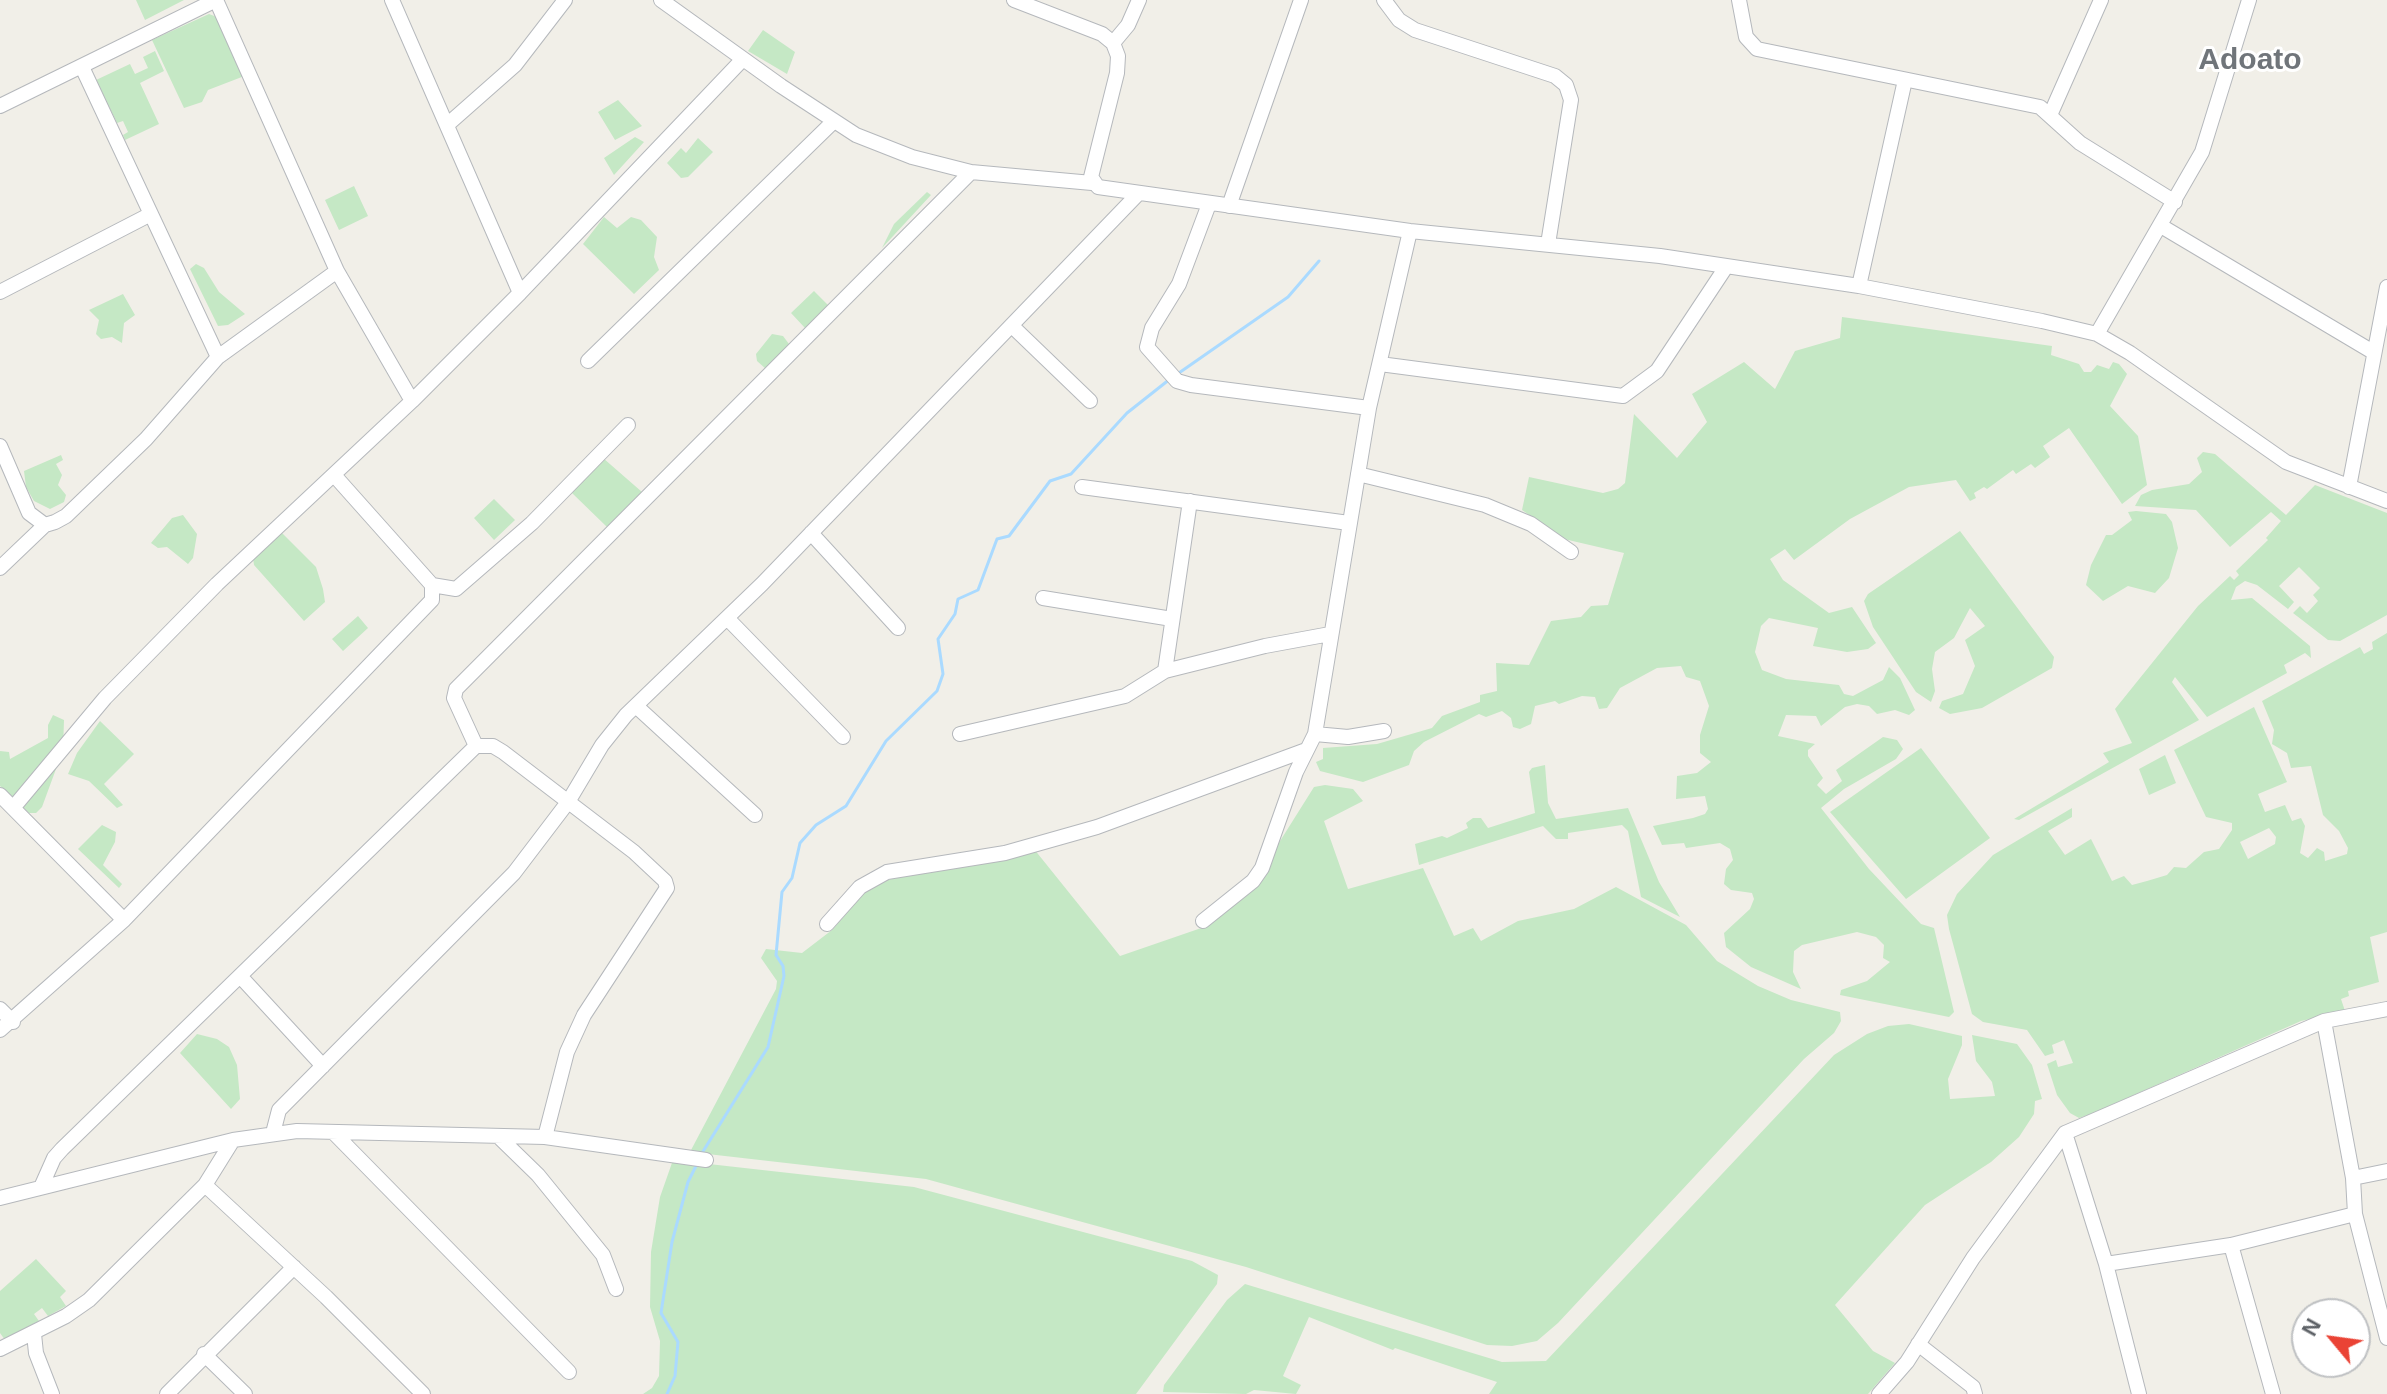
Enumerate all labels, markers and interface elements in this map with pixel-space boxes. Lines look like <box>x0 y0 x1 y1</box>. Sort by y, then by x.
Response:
district label: Adoato <box>2198 43 2302 79</box>
north arrow <box>2291 1298 2371 1378</box>
text: N <box>2297 1314 2326 1340</box>

